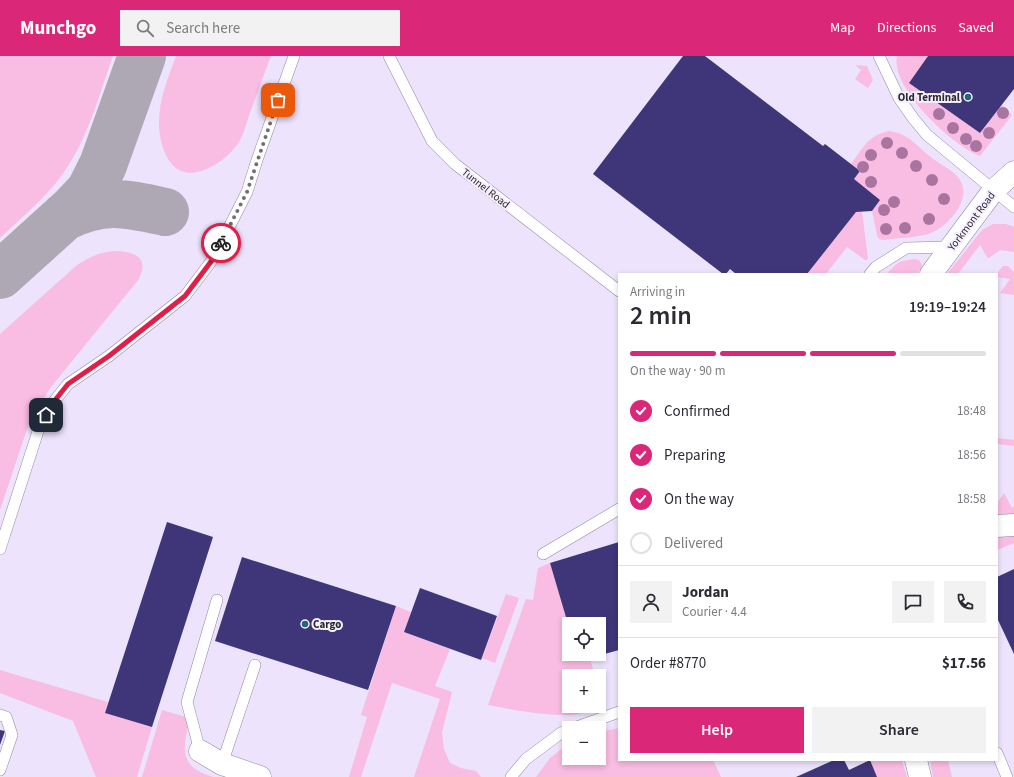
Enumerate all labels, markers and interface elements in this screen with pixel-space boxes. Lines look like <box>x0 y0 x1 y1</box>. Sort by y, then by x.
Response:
search box <box>120 10 400 46</box>
text: Munchgo <box>20 15 96 42</box>
icon: search <box>134 17 156 39</box>
text: Search here <box>166 18 240 39</box>
text: Map <box>830 18 855 38</box>
text: Directions <box>877 18 936 38</box>
text: Saved <box>958 18 994 38</box>
pin <box>261 83 295 117</box>
icon: bag <box>267 89 289 111</box>
place label: Old Terminal <box>898 90 961 105</box>
marker: Old Terminal <box>963 92 973 102</box>
street label: Tunnel Road <box>458 165 513 212</box>
street label: Yorkmont Road <box>944 189 999 255</box>
courier <box>201 223 241 263</box>
icon: bike <box>210 232 232 254</box>
text: Arriving in <box>630 283 685 301</box>
text: 2 min <box>630 297 692 334</box>
text: 19:19–19:24 <box>909 297 986 318</box>
text: On the way · 90 m <box>630 362 725 380</box>
pin <box>29 398 63 432</box>
icon: check <box>630 400 652 422</box>
text: Confirmed <box>664 401 730 422</box>
text: 18:48 <box>957 402 986 420</box>
icon: home <box>35 404 57 426</box>
icon: check <box>630 444 652 466</box>
text: Preparing <box>664 445 725 466</box>
text: 18:56 <box>957 446 986 464</box>
icon: check <box>630 488 652 510</box>
text: On the way <box>664 489 734 510</box>
text: 18:58 <box>957 490 986 508</box>
text: Delivered <box>664 533 723 554</box>
button: person <box>630 581 672 623</box>
button: chat <box>892 581 934 623</box>
button: phone <box>944 581 986 623</box>
text: Jordan <box>682 582 729 603</box>
text: Courier · 4.4 <box>682 603 747 621</box>
place label: Cargo <box>313 617 341 632</box>
map controls <box>562 617 606 765</box>
button: locate <box>562 617 606 661</box>
marker: Cargo <box>300 619 310 629</box>
text: Order #8770 <box>630 653 706 674</box>
text: $17.56 <box>942 653 986 674</box>
button: + <box>562 669 606 713</box>
button: Help <box>630 707 804 753</box>
button: Share <box>812 707 986 753</box>
button: − <box>562 721 606 765</box>

